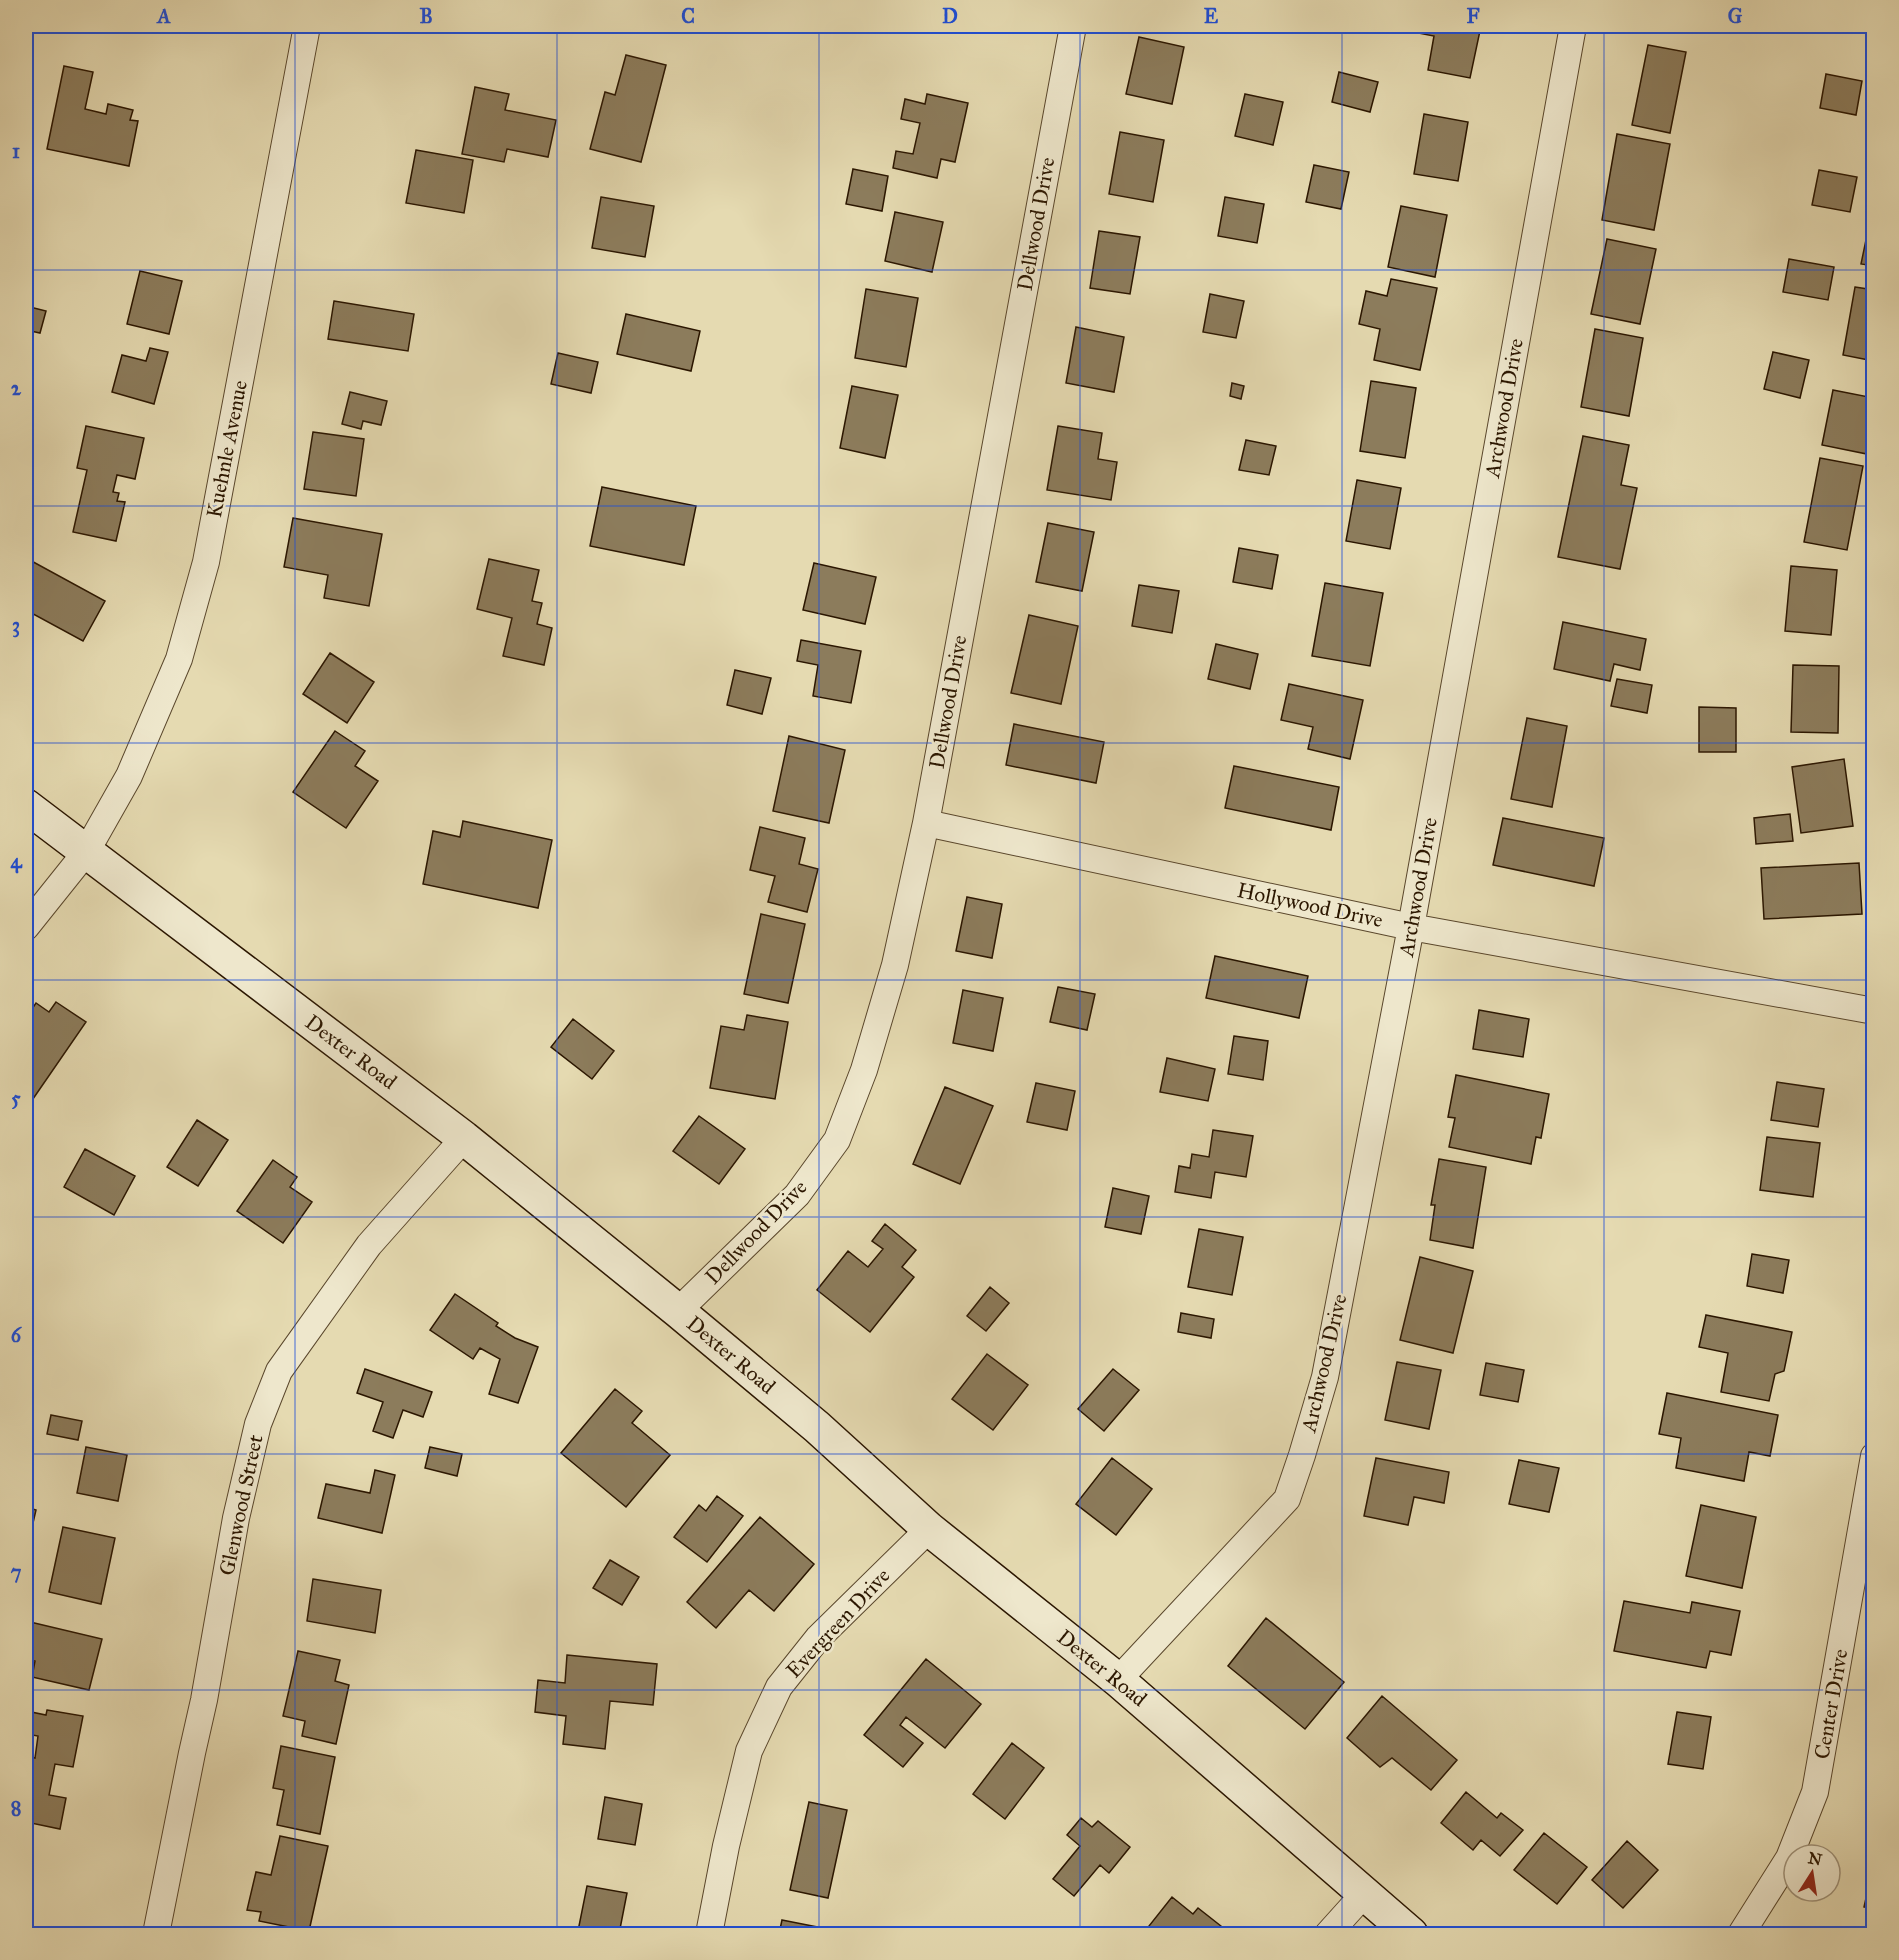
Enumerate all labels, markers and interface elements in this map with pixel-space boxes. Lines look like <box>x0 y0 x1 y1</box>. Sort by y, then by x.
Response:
text: A <box>155 4 171 28</box>
text: B <box>419 4 433 28</box>
text: C <box>681 4 695 28</box>
text: D <box>942 4 958 28</box>
text: E <box>1204 4 1219 28</box>
text: F <box>1466 4 1480 28</box>
text: G <box>1728 4 1743 28</box>
text: 1 <box>12 139 20 163</box>
street label: Dellwood Drive <box>1011 155 1061 293</box>
street label: Archwood Drive <box>1479 336 1529 481</box>
text: 2 <box>11 376 22 400</box>
street label: Kuehnle Avenue <box>201 378 253 520</box>
text: 3 <box>12 613 20 638</box>
street label: Dellwood Drive <box>923 633 973 771</box>
street label: Archwood Drive <box>1393 815 1443 960</box>
text: 4 <box>10 849 22 874</box>
street label: Hollywood Drive <box>1235 877 1385 933</box>
street label: Dexter Road <box>300 1009 402 1095</box>
text: 5 <box>11 1086 21 1110</box>
street label: Dellwood Drive <box>700 1174 812 1290</box>
street label: Archwood Drive <box>1295 1291 1353 1436</box>
street label: Dexter Road <box>681 1310 781 1400</box>
text: 6 <box>11 1323 23 1347</box>
street label: Glenwood Street <box>213 1432 269 1578</box>
text: 7 <box>11 1560 22 1584</box>
street label: Evergreen Drive <box>781 1563 896 1683</box>
street label: Dexter Road <box>1052 1624 1152 1712</box>
street label: Center Drive <box>1809 1647 1854 1761</box>
text: 8 <box>11 1796 21 1820</box>
north arrow <box>1782 1843 1842 1903</box>
text: N <box>1806 1848 1824 1870</box>

